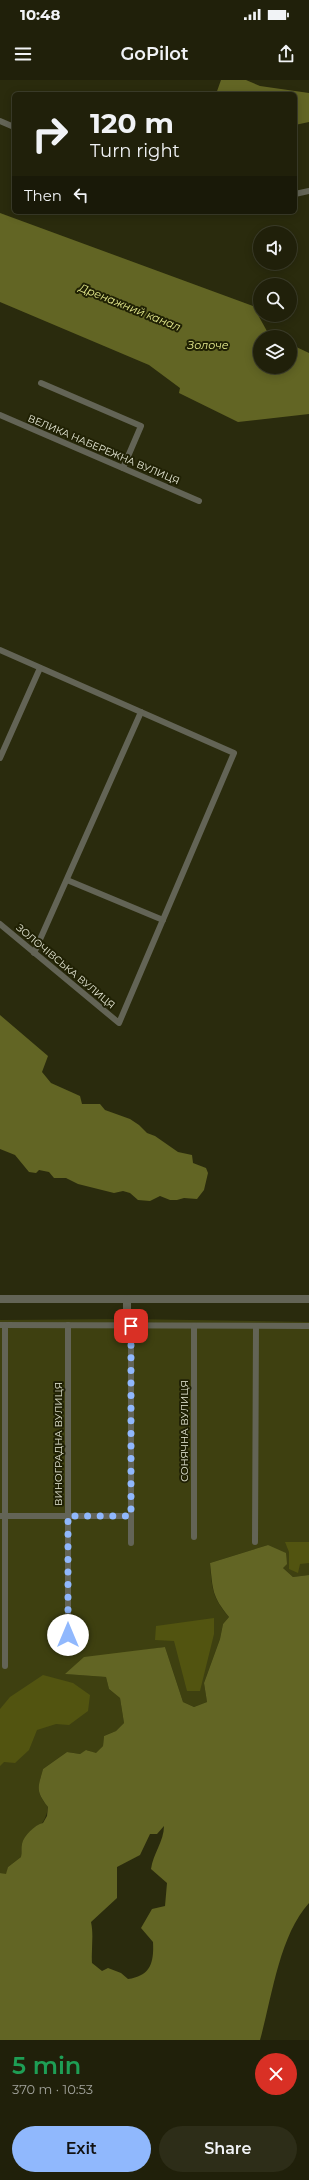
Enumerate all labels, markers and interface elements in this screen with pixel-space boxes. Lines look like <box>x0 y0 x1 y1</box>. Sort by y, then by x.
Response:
text: 10:48 <box>20 5 60 24</box>
icon: menu <box>12 43 34 65</box>
text: GoPilot <box>120 43 189 65</box>
icon: share <box>275 43 297 65</box>
text: 120 m <box>90 106 174 140</box>
icon: right <box>24 108 76 160</box>
text: Turn right <box>90 140 180 162</box>
icon: left <box>70 184 92 206</box>
text: Then <box>24 186 62 205</box>
map controls <box>253 226 297 374</box>
button: sound <box>253 226 297 270</box>
button: search <box>253 278 297 322</box>
water label: Дренажний канал <box>76 280 183 334</box>
button: layers <box>253 330 297 374</box>
water label: Золоче <box>186 338 229 352</box>
street label: ВЕЛИКА НАБЕРЕЖНА ВУЛИЦЯ <box>26 411 182 487</box>
street label: ЗОЛОЧІВСЬКА ВУЛИЦЯ <box>14 921 118 1012</box>
pin <box>114 1309 148 1343</box>
icon: arrive <box>120 1315 142 1337</box>
street label: СОНЯЧНА ВУЛИЦЯ <box>178 1380 191 1482</box>
street label: ВИНОГРАДНА ВУЛИЦЯ <box>52 1382 65 1506</box>
position arrow <box>47 1614 89 1656</box>
text: 5 min <box>12 2051 81 2080</box>
button: close <box>255 2053 297 2095</box>
text: 370 m · 10:53 <box>12 2081 93 2097</box>
button: Exit <box>12 2126 151 2172</box>
button: Share <box>159 2126 297 2172</box>

